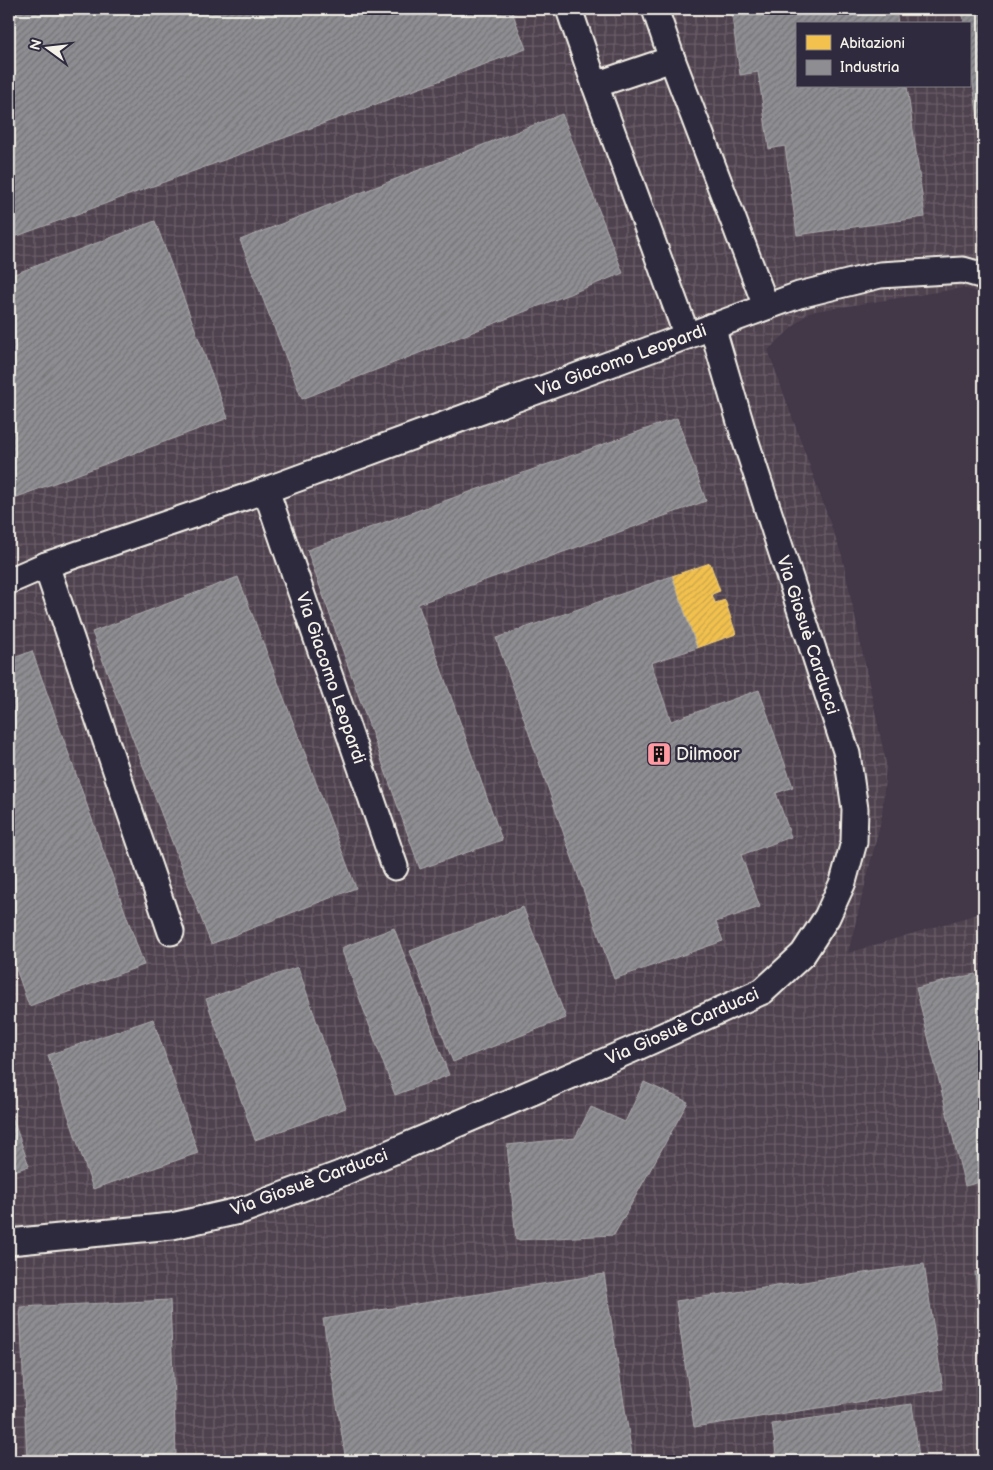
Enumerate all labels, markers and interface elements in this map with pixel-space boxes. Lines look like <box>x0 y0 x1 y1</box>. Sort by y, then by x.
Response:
north arrow <box>22 22 72 72</box>
legend <box>796 22 970 88</box>
text: Abitazioni <box>840 34 905 53</box>
text: N <box>26 37 45 52</box>
text: Industria <box>840 58 900 77</box>
street label: Via Giacomo Leopardi <box>533 320 709 401</box>
street label: Via Giosuè Carducci <box>772 553 843 717</box>
street label: Via Giacomo Leopardi <box>291 590 370 767</box>
building icon: Dilmoor <box>646 741 672 767</box>
place label: Dilmoor <box>676 744 740 765</box>
street label: Via Giosuè Carducci <box>602 983 762 1070</box>
street label: Via Giosuè Carducci <box>228 1144 391 1221</box>

